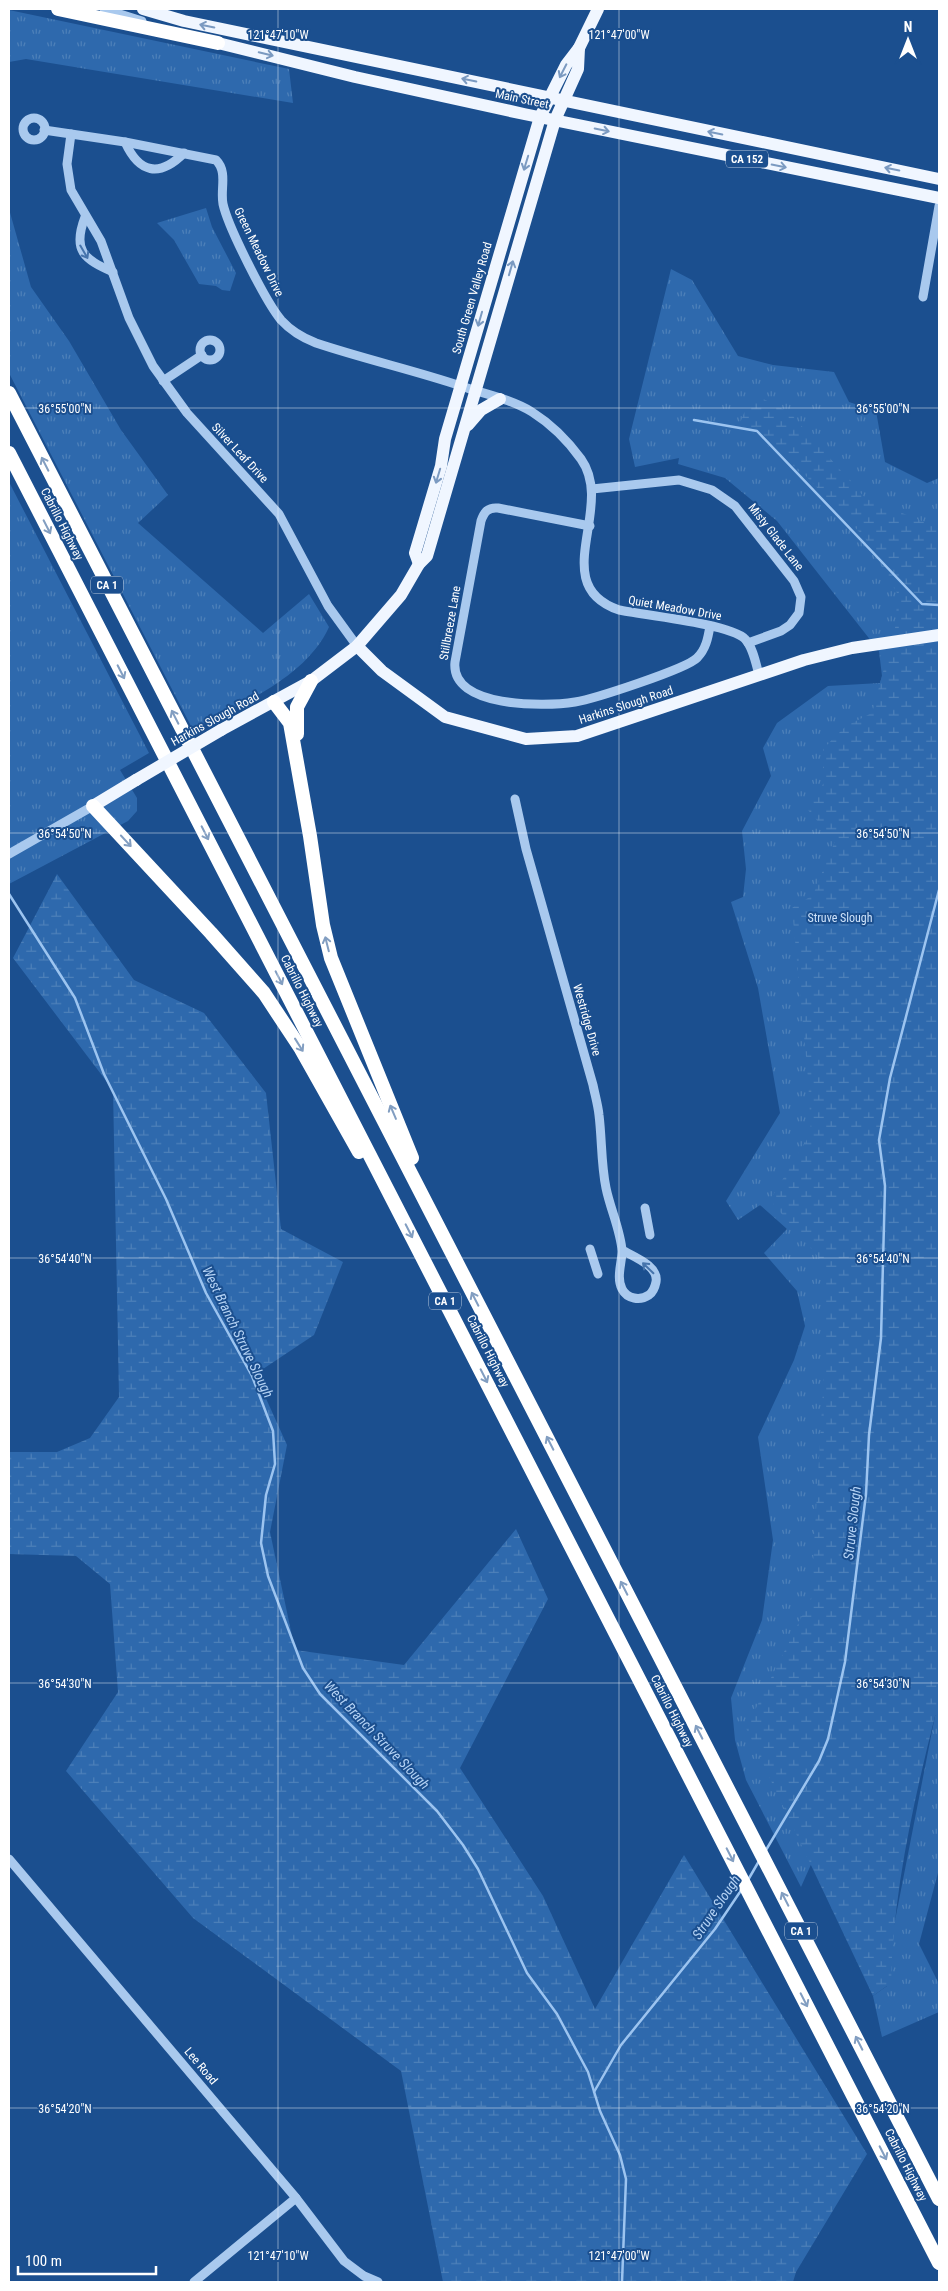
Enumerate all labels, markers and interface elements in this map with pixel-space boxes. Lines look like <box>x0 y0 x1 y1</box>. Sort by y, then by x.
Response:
north arrow <box>883 15 933 65</box>
text: N <box>904 19 912 35</box>
one-way arrow <box>199 21 215 30</box>
text: 121°47'10"W <box>247 28 309 42</box>
text: 121°47'00"W <box>588 28 650 42</box>
one-way arrow <box>257 50 273 59</box>
one-way arrow <box>558 63 568 78</box>
one-way arrow <box>461 75 477 84</box>
street label: Main Street <box>494 87 550 112</box>
one-way arrow <box>594 126 610 135</box>
one-way arrow <box>708 128 724 137</box>
road number: CA 152 <box>726 150 768 168</box>
one-way arrow <box>520 155 530 171</box>
one-way arrow <box>770 161 786 171</box>
one-way arrow <box>884 164 900 173</box>
street label: Green Meadow Drive <box>231 205 287 299</box>
street label: South Green Valley Road <box>449 240 495 356</box>
one-way arrow <box>79 244 89 258</box>
one-way arrow <box>507 260 517 276</box>
one-way arrow <box>474 311 484 327</box>
text: 36°55'00"N <box>38 402 92 416</box>
text: 36°55'00"N <box>856 402 910 416</box>
street label: Silver Leaf Drive <box>209 420 271 486</box>
one-way arrow <box>40 456 50 471</box>
one-way arrow <box>432 468 442 484</box>
street label: Cabrillo Highway <box>38 485 86 563</box>
street label: Misty Glade Lane <box>745 501 807 574</box>
one-way arrow <box>43 519 52 534</box>
road number: CA 1 <box>91 576 123 594</box>
street label: Stillbreeze Lane <box>437 584 463 661</box>
street label: Quiet Meadow Drive <box>627 593 723 623</box>
one-way arrow <box>116 664 126 679</box>
street label: Harkins Slough Road <box>577 683 675 727</box>
street label: Harkins Slough Road <box>169 689 261 749</box>
one-way arrow <box>170 710 179 725</box>
one-way arrow <box>200 826 210 841</box>
text: 36°54'50"N <box>38 827 92 841</box>
text: 36°54'50"N <box>856 827 910 841</box>
one-way arrow <box>120 835 132 847</box>
park label: Struve Slough <box>807 911 873 925</box>
one-way arrow <box>322 937 331 953</box>
street label: Cabrillo Highway <box>278 952 326 1030</box>
one-way arrow <box>275 970 284 985</box>
street label: Westridge Drive <box>570 982 604 1058</box>
one-way arrow <box>293 1038 304 1052</box>
one-way arrow <box>387 1104 396 1119</box>
one-way arrow <box>404 1224 414 1239</box>
text: 36°54'40"N <box>38 1252 92 1266</box>
text: 36°54'40"N <box>856 1252 910 1266</box>
one-way arrow <box>642 1262 655 1274</box>
water label: West Branch Struve Slough <box>199 1264 277 1400</box>
road number: CA 1 <box>429 1292 461 1310</box>
one-way arrow <box>470 1292 479 1307</box>
street label: Cabrillo Highway <box>464 1312 512 1390</box>
one-way arrow <box>480 1368 489 1383</box>
one-way arrow <box>545 1436 554 1451</box>
water label: Struve Slough <box>840 1485 864 1561</box>
one-way arrow <box>619 1580 629 1595</box>
street label: Cabrillo Highway <box>648 1672 696 1750</box>
text: 36°54'30"N <box>38 1677 92 1691</box>
text: 36°54'30"N <box>856 1677 910 1691</box>
water label: West Branch Struve Slough <box>321 1678 433 1792</box>
one-way arrow <box>694 1725 703 1740</box>
one-way arrow <box>725 1848 735 1863</box>
water label: Struve Slough <box>689 1872 743 1942</box>
one-way arrow <box>780 1891 790 1906</box>
road number: CA 1 <box>785 1922 817 1940</box>
one-way arrow <box>800 1992 809 2007</box>
one-way arrow <box>854 2036 863 2051</box>
street label: Lee Road <box>182 2045 220 2087</box>
text: 36°54'20"N <box>38 2102 92 2116</box>
text: 36°54'20"N <box>856 2102 910 2116</box>
street label: Cabrillo Highway <box>882 2126 930 2204</box>
one-way arrow <box>879 2145 888 2160</box>
scale bar <box>18 2244 155 2276</box>
text: 121°47'10"W <box>247 2249 309 2263</box>
text: 121°47'00"W <box>588 2249 650 2263</box>
text: 100 m <box>25 2252 62 2270</box>

